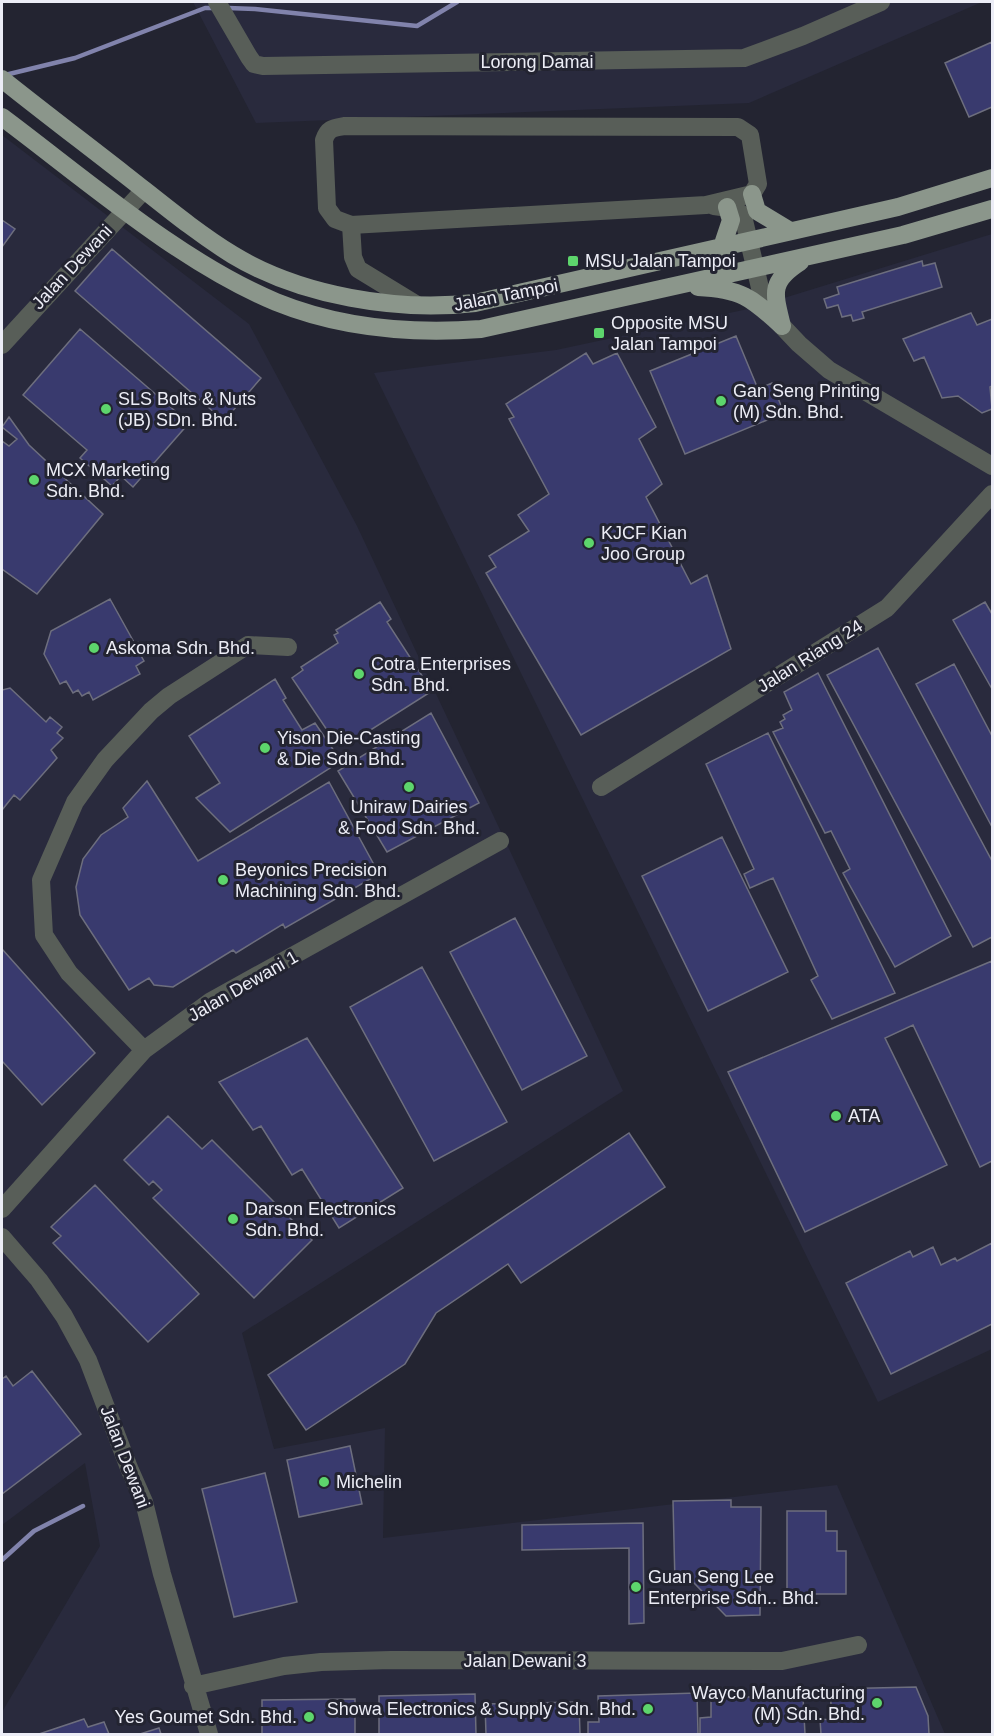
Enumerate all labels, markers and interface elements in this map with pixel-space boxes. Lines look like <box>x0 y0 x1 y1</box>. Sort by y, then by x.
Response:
street label: Lorong Damai <box>480 52 594 72</box>
street label: Jalan Dewani <box>28 221 116 313</box>
place label: MSU Jalan Tampoi <box>585 251 736 271</box>
marker: MSU Jalan Tampoi <box>566 254 580 268</box>
street label: Jalan Tampoi <box>452 275 560 315</box>
place label: Opposite MSU Jalan Tampoi <box>611 313 728 354</box>
marker: Opposite MSU Jalan Tampoi <box>592 326 606 340</box>
place label: Gan Seng Printing (M) Sdn. Bhd. <box>733 381 880 422</box>
place label: SLS Bolts & Nuts (JB) SDn. Bhd. <box>118 389 256 430</box>
marker: Gan Seng Printing (M) Sdn. Bhd. <box>714 394 728 408</box>
marker: SLS Bolts & Nuts (JB) SDn. Bhd. <box>99 402 113 416</box>
place label: MCX Marketing Sdn. Bhd. <box>46 460 170 501</box>
marker: MCX Marketing Sdn. Bhd. <box>27 473 41 487</box>
place label: KJCF Kian Joo Group <box>601 523 687 564</box>
marker: KJCF Kian Joo Group <box>582 536 596 550</box>
street label: Jalan Riang 24 <box>754 616 866 696</box>
place label: Askoma Sdn. Bhd. <box>106 638 255 658</box>
marker: Askoma Sdn. Bhd. <box>87 641 101 655</box>
place label: Cotra Enterprises Sdn. Bhd. <box>371 654 511 695</box>
marker: Cotra Enterprises Sdn. Bhd. <box>352 667 366 681</box>
place label: Yison Die-Casting & Die Sdn. Bhd. <box>277 728 420 769</box>
marker: Yison Die-Casting & Die Sdn. Bhd. <box>258 741 272 755</box>
marker: Uniraw Dairies & Food Sdn. Bhd. <box>402 780 416 794</box>
place label: Uniraw Dairies & Food Sdn. Bhd. <box>338 797 480 838</box>
place label: Beyonics Precision Machining Sdn. Bhd. <box>235 860 401 901</box>
marker: Beyonics Precision Machining Sdn. Bhd. <box>216 873 230 887</box>
street label: Jalan Dewani 1 <box>185 947 301 1025</box>
place label: ATA <box>848 1106 880 1126</box>
marker: ATA <box>829 1109 843 1123</box>
place label: Darson Electronics Sdn. Bhd. <box>245 1199 396 1240</box>
marker: Darson Electronics Sdn. Bhd. <box>226 1212 240 1226</box>
street label: Jalan Dewani <box>96 1403 154 1511</box>
place label: Michelin <box>336 1472 402 1492</box>
marker: Michelin <box>317 1475 331 1489</box>
place label: Guan Seng Lee Enterprise Sdn.. Bhd. <box>648 1567 819 1608</box>
marker: Guan Seng Lee Enterprise Sdn.. Bhd. <box>629 1580 643 1594</box>
street label: Jalan Dewani 3 <box>463 1651 587 1671</box>
place label: Wayco Manufacturing (M) Sdn. Bhd. <box>692 1683 865 1724</box>
marker: Wayco Manufacturing (M) Sdn. Bhd. <box>870 1696 884 1710</box>
place label: Showa Electronics & Supply Sdn. Bhd. <box>327 1699 636 1719</box>
marker: Showa Electronics & Supply Sdn. Bhd. <box>641 1702 655 1716</box>
place label: Yes Goumet Sdn. Bhd. <box>115 1707 297 1727</box>
marker: Yes Goumet Sdn. Bhd. <box>302 1710 316 1724</box>

